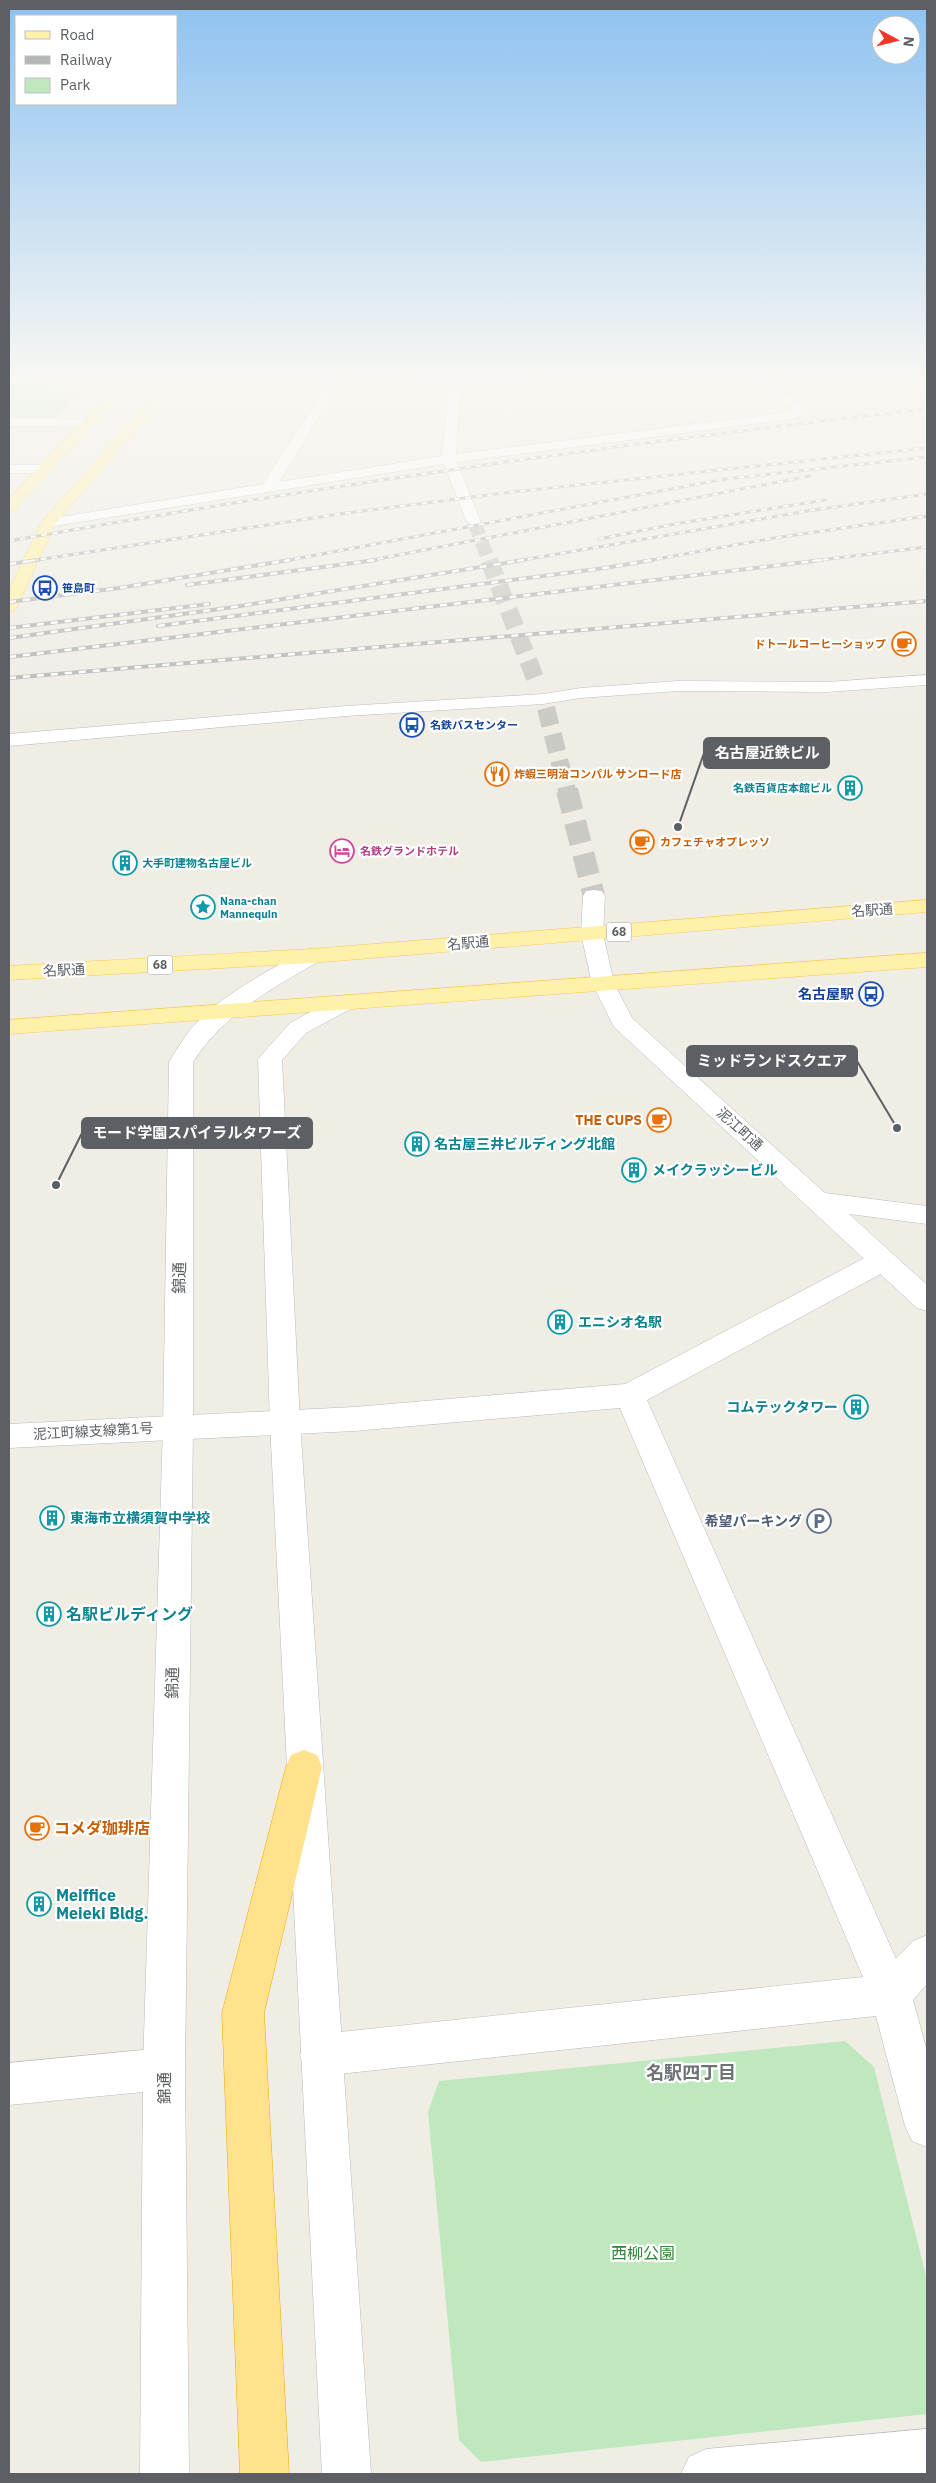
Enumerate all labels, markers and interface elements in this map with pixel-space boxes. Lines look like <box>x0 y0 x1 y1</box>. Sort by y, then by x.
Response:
legend <box>15 15 178 105</box>
north arrow <box>871 15 921 65</box>
text: Road <box>60 25 95 44</box>
text: N <box>899 35 918 48</box>
text: Railway <box>60 50 113 69</box>
text: Park <box>60 75 90 94</box>
bus stop icon: 笹島町 <box>32 575 58 601</box>
place label: 笹島町 <box>62 581 95 595</box>
cafe icon: ドトールコーヒーショップ <box>891 631 917 657</box>
place label: ドトールコーヒーショップ <box>754 637 886 651</box>
bus stop icon: 名鉄バスセンター <box>399 712 425 738</box>
place label: 名鉄バスセンター <box>430 718 518 732</box>
callout: 名古屋近鉄ビル <box>704 738 829 768</box>
text: 名古屋近鉄ビル <box>714 743 820 762</box>
restaurant icon: 炸蝦三明治コンパル サンロード店 <box>484 761 510 787</box>
place label: 炸蝦三明治コンパル サンロード店 <box>514 767 682 781</box>
building icon: 名鉄百貨店本館ビル <box>837 775 863 801</box>
place label: 名鉄百貨店本館ビル <box>733 781 832 795</box>
cafe icon: カフェチャオプレッソ <box>629 829 655 855</box>
place label: カフェチャオプレッソ <box>660 835 770 849</box>
hotel icon: 名鉄グランドホテル <box>329 838 355 864</box>
place label: 名鉄グランドホテル <box>360 844 459 858</box>
building icon: 大手町建物名古屋ビル <box>112 850 138 876</box>
place label: 大手町建物名古屋ビル <box>142 856 252 870</box>
place icon: Nana-chan Mannequin <box>190 894 216 920</box>
place label: Nana-chan Mannequin <box>220 894 278 921</box>
street label: 名駅通 <box>850 900 894 920</box>
road number: 68 <box>606 922 632 942</box>
street label: 名駅通 <box>446 932 490 954</box>
road number: 68 <box>148 956 172 974</box>
street label: 名駅通 <box>43 960 85 980</box>
bus stop icon: 名古屋駅 <box>858 981 884 1007</box>
place label: 名古屋駅 <box>798 985 854 1003</box>
callout: ミッドランドスクエア <box>687 1046 857 1076</box>
text: ミッドランドスクエア <box>697 1051 847 1070</box>
street label: 泥江町通 <box>713 1104 767 1154</box>
cafe icon: THE CUPS <box>646 1107 672 1133</box>
place label: THE CUPS <box>575 1111 642 1129</box>
callout: モード学園スパイラルタワーズ <box>82 1118 312 1148</box>
text: モード学園スパイラルタワーズ <box>92 1123 302 1142</box>
building icon: 名古屋三井ビルディング北館 <box>404 1131 430 1157</box>
place label: 名古屋三井ビルディング北館 <box>434 1135 615 1153</box>
building icon: メイクラッシービル <box>621 1157 647 1183</box>
place label: メイクラッシービル <box>652 1161 778 1179</box>
street label: 錦通 <box>169 1262 189 1294</box>
building icon: エニシオ名駅 <box>547 1309 573 1335</box>
place label: エニシオ名駅 <box>578 1313 662 1331</box>
building icon: コムテックタワー <box>843 1394 869 1420</box>
place label: コムテックタワー <box>727 1398 838 1416</box>
street label: 泥江町線支線第1号 <box>32 1419 154 1443</box>
building icon: 東海市立横須賀中学校 <box>39 1505 65 1531</box>
parking icon: 希望パーキング <box>806 1508 832 1534</box>
place label: 東海市立横須賀中学校 <box>70 1509 210 1527</box>
place label: 希望パーキング <box>704 1512 802 1530</box>
building icon: 名駅ビルディング <box>36 1601 62 1627</box>
place label: 名駅ビルディング <box>66 1604 193 1624</box>
street label: 錦通 <box>162 1667 182 1699</box>
cafe icon: コメダ珈琲店 <box>24 1815 50 1841</box>
place label: コメダ珈琲店 <box>54 1818 150 1838</box>
place label: Meiffice Meieki Bldg. <box>56 1885 148 1923</box>
building icon: Meiffice Meieki Bldg. <box>26 1891 52 1917</box>
district label: 名駅四丁目 <box>646 2061 736 2084</box>
street label: 錦通 <box>154 2072 174 2104</box>
park label: 西柳公園 <box>611 2243 675 2263</box>

